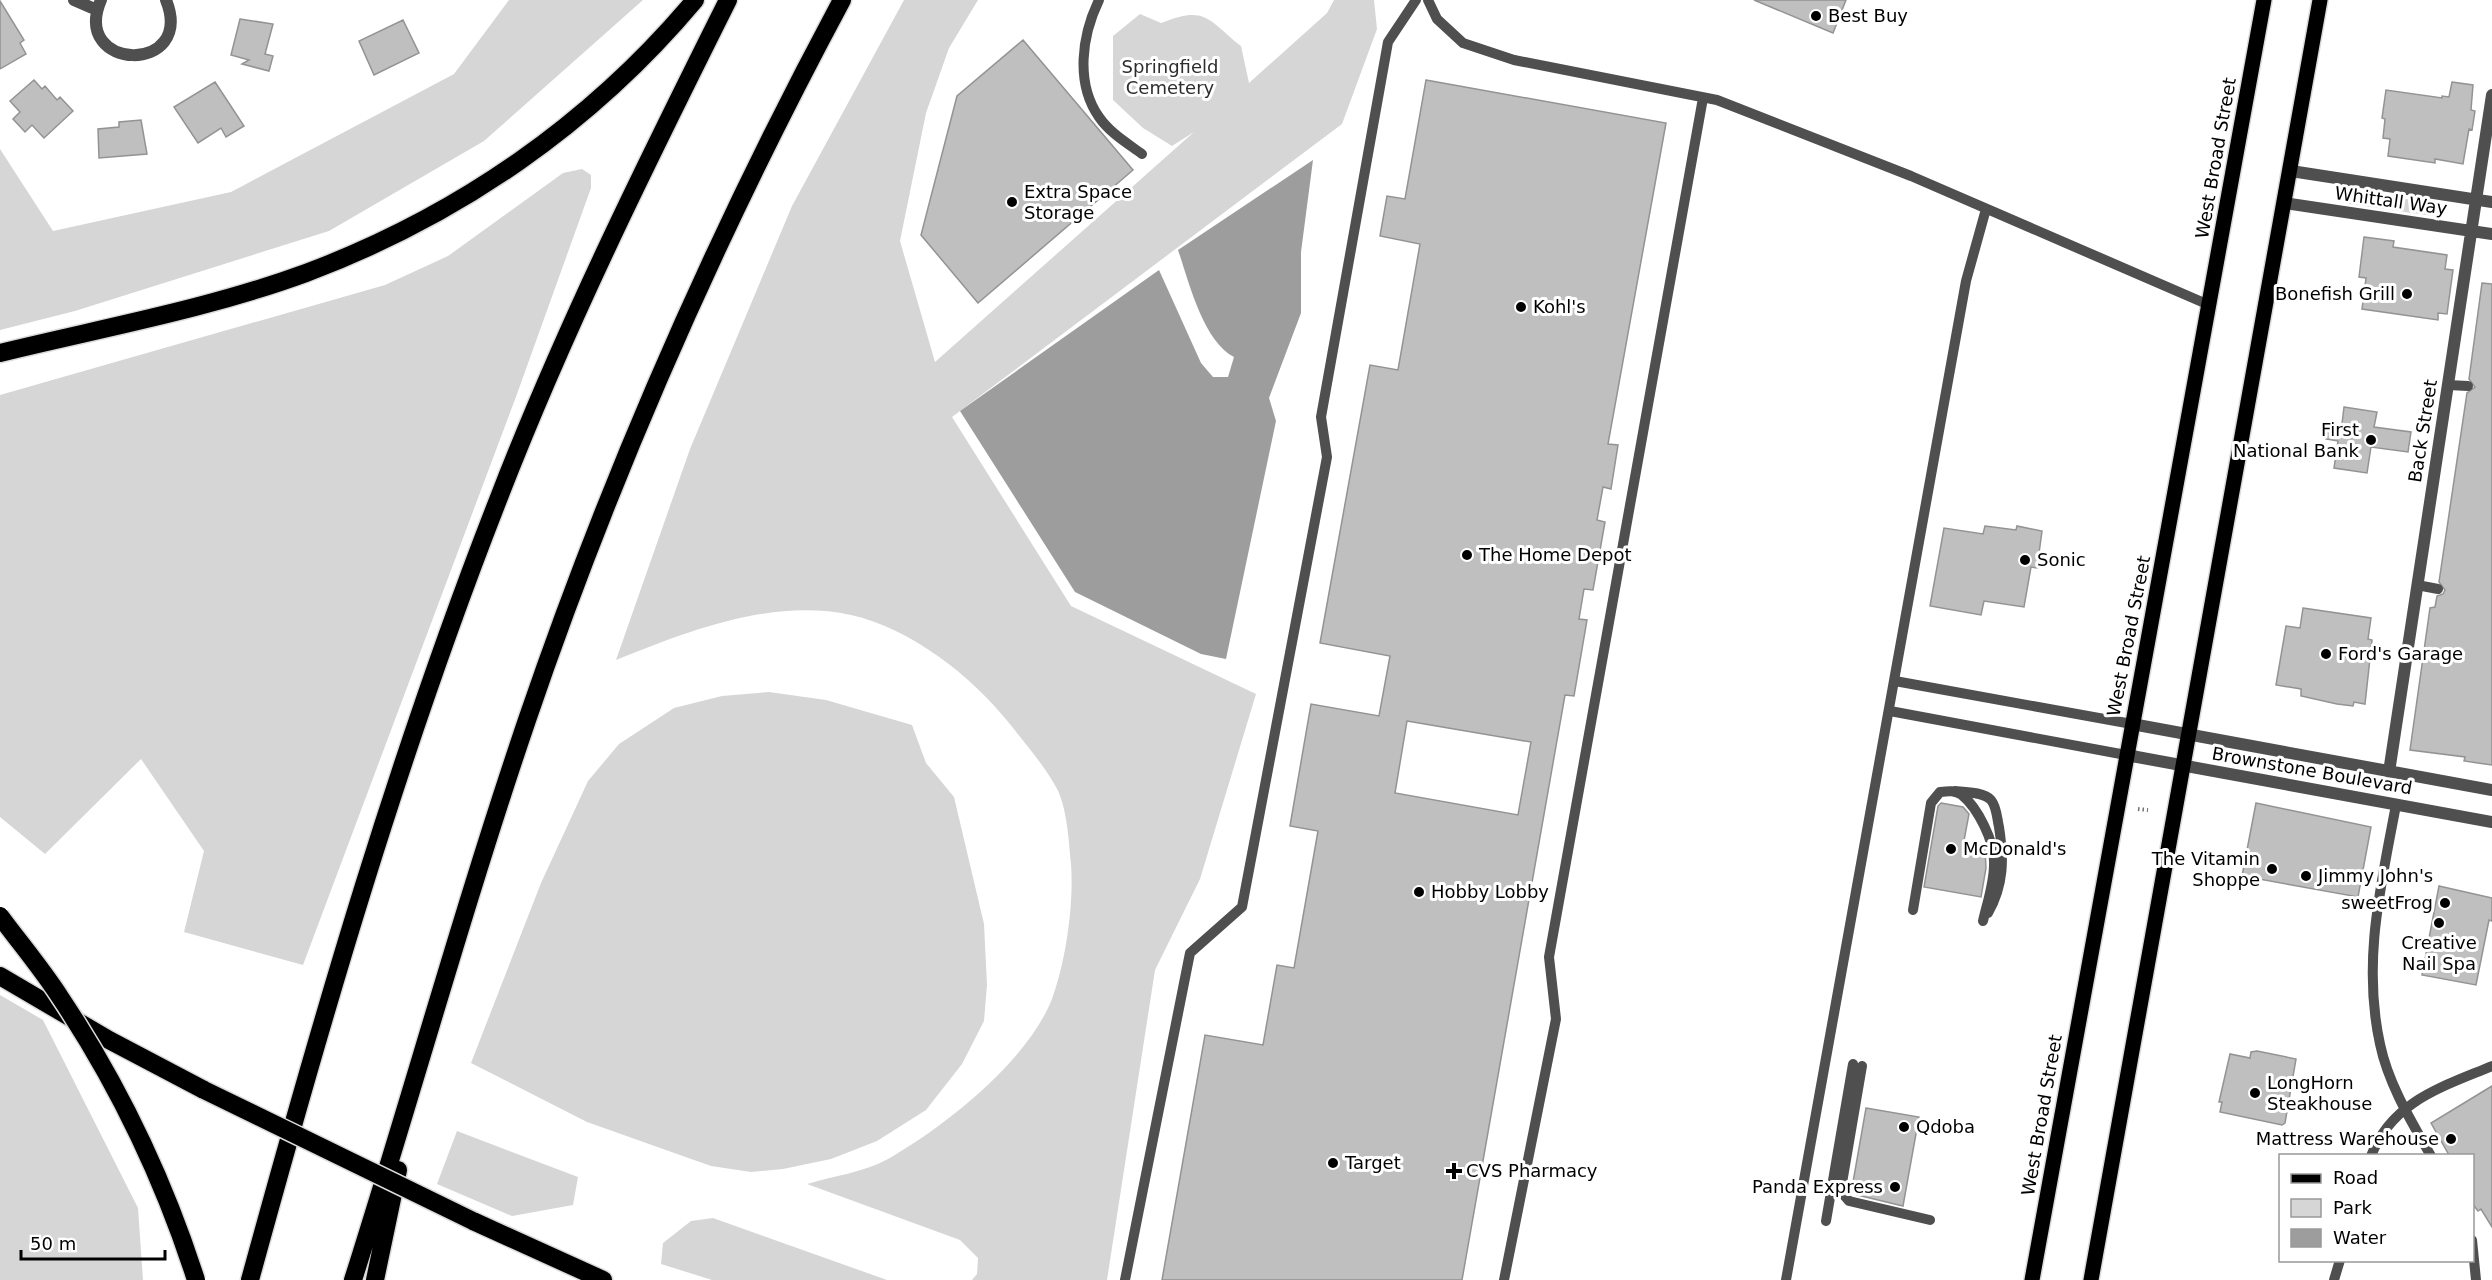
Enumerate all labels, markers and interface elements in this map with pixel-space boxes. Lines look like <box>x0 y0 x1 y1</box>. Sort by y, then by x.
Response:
place label: Best Buy <box>1828 5 1908 26</box>
marker: Best Buy <box>1809 9 1823 23</box>
park label: Springfield Cemetery <box>1122 56 1218 98</box>
street label: West Broad Street <box>2191 76 2240 240</box>
place label: Extra Space Storage <box>1024 181 1132 223</box>
street label: Whittall Way <box>2333 182 2449 219</box>
marker: Extra Space Storage <box>1005 195 1019 209</box>
place label: Bonefish Grill <box>2275 283 2395 304</box>
marker: Bonefish Grill <box>2400 287 2414 301</box>
place label: Kohl's <box>1533 296 1586 317</box>
marker: Kohl's <box>1514 300 1528 314</box>
street label: Back Street <box>2404 378 2441 484</box>
place label: First National Bank <box>2233 419 2360 461</box>
marker: First National Bank <box>2364 433 2378 447</box>
place label: The Home Depot <box>1478 544 1632 565</box>
marker: The Home Depot <box>1460 548 1474 562</box>
place label: Sonic <box>2037 549 2086 570</box>
marker: Sonic <box>2018 553 2032 567</box>
street label: West Broad Street <box>2103 554 2154 718</box>
place label: Ford's Garage <box>2338 643 2463 664</box>
marker: Ford's Garage <box>2319 647 2333 661</box>
street label: Brownstone Boulevard <box>2210 743 2414 798</box>
place label: McDonald's <box>1963 838 2067 859</box>
marker: McDonald's <box>1944 842 1958 856</box>
place label: The Vitamin Shoppe <box>2151 848 2260 890</box>
marker: The Vitamin Shoppe <box>2265 862 2279 876</box>
place label: Jimmy John's <box>2317 865 2433 886</box>
marker: Jimmy John's <box>2299 869 2313 883</box>
place label: Hobby Lobby <box>1431 881 1549 902</box>
marker: Hobby Lobby <box>1412 885 1426 899</box>
place label: sweetFrog <box>2341 892 2433 913</box>
marker: sweetFrog <box>2438 896 2452 910</box>
marker: Creative Nail Spa <box>2432 916 2446 930</box>
place label: Creative Nail Spa <box>2401 932 2477 974</box>
street label: West Broad Street <box>2017 1033 2066 1197</box>
place label: LongHorn Steakhouse <box>2267 1072 2372 1114</box>
marker: LongHorn Steakhouse <box>2248 1086 2262 1100</box>
place label: Qdoba <box>1916 1116 1975 1137</box>
marker: Qdoba <box>1897 1120 1911 1134</box>
place label: Mattress Warehouse <box>2256 1128 2439 1149</box>
marker: Mattress Warehouse <box>2444 1132 2458 1146</box>
place label: Target <box>1344 1152 1401 1173</box>
legend <box>2279 1154 2474 1262</box>
marker: Target <box>1326 1156 1340 1170</box>
place label: CVS Pharmacy <box>1466 1160 1598 1181</box>
marker: CVS Pharmacy <box>1447 1164 1461 1178</box>
text: Road <box>2333 1167 2378 1188</box>
place label: Panda Express <box>1752 1176 1883 1197</box>
marker: Panda Express <box>1888 1180 1902 1194</box>
text: Park <box>2333 1197 2372 1218</box>
scale bar <box>21 1223 165 1261</box>
text: Water <box>2333 1227 2387 1248</box>
text: 50 m <box>30 1233 76 1254</box>

